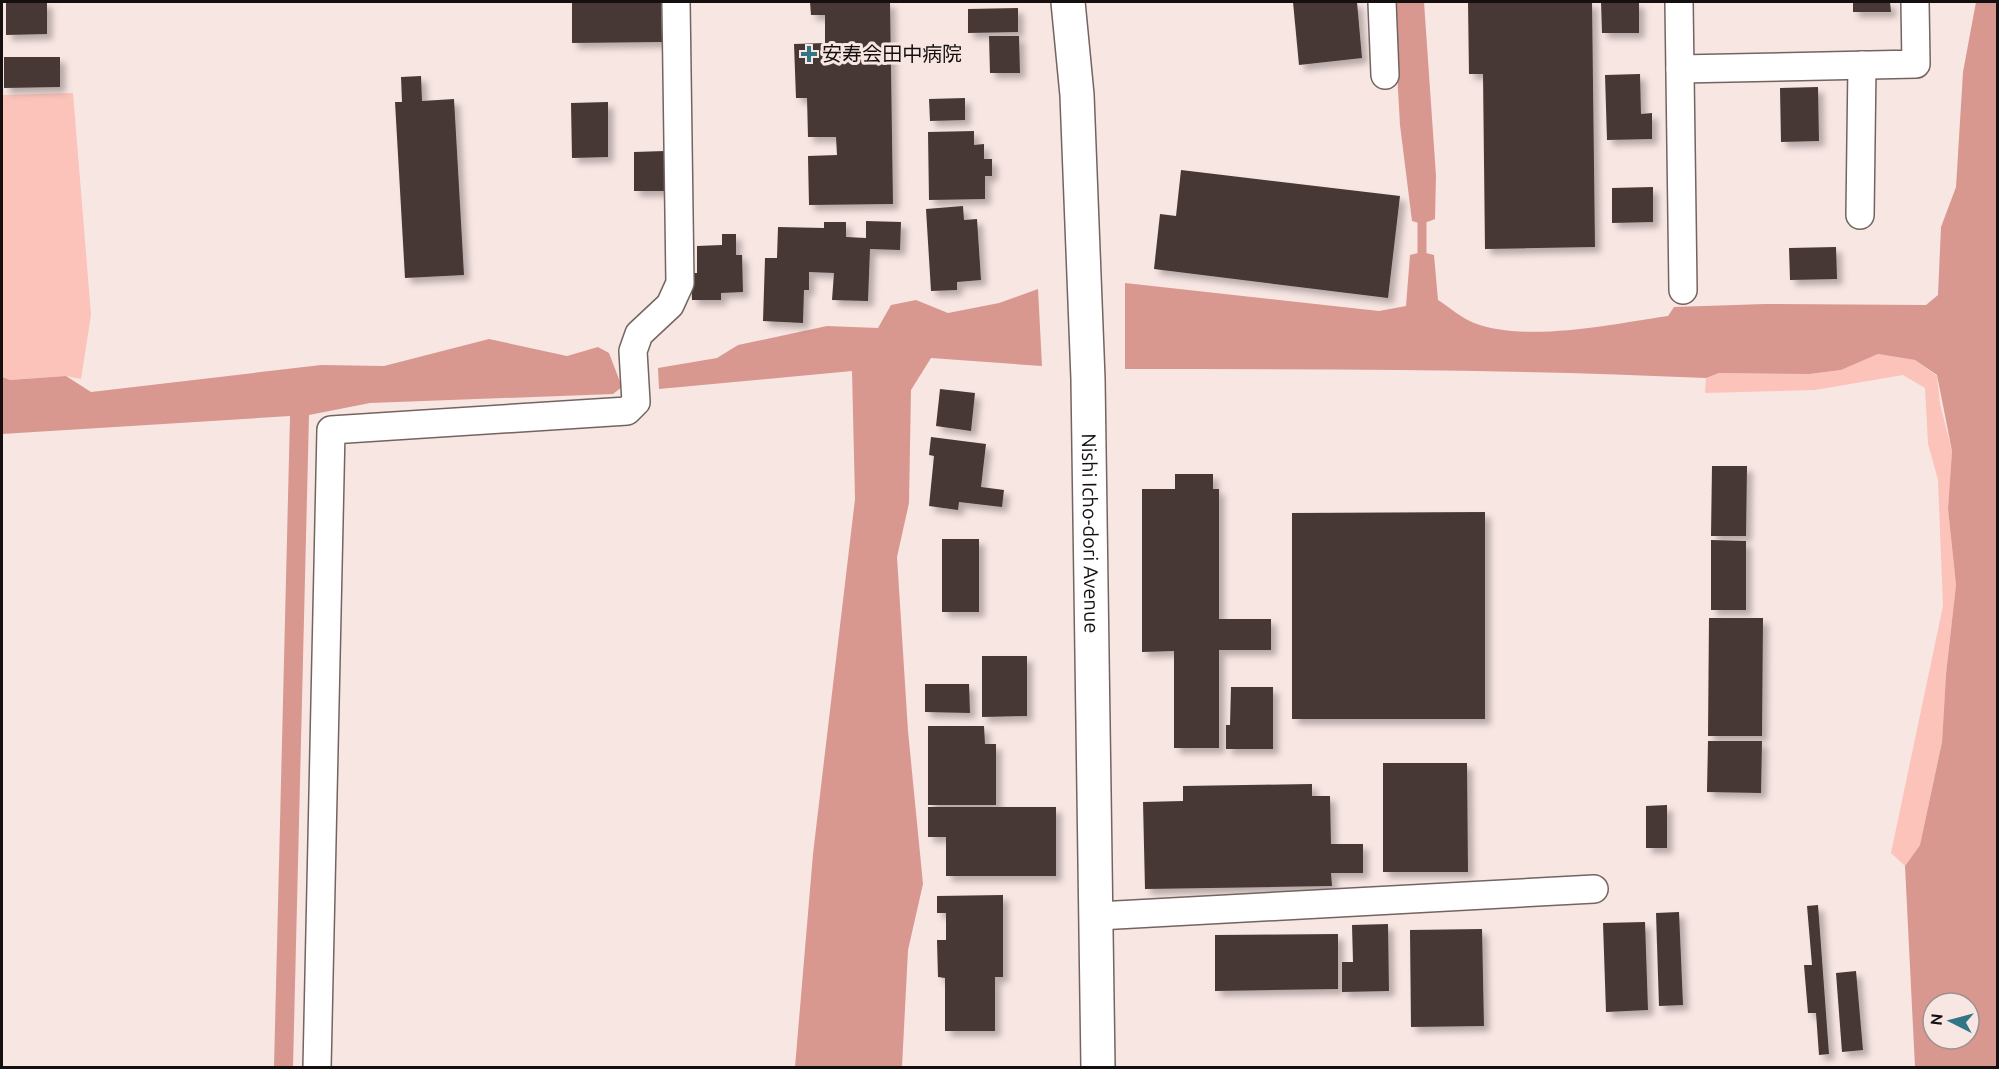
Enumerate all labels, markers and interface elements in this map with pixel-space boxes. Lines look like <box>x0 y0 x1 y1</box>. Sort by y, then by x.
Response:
place label: 安寿会田中病院 <box>822 42 962 65</box>
marker: 安寿会田中病院 <box>800 45 818 63</box>
street label: Nishi Icho-dori Avenue <box>1078 433 1104 634</box>
north arrow <box>1921 991 1981 1051</box>
text: N <box>1927 1013 1946 1026</box>

